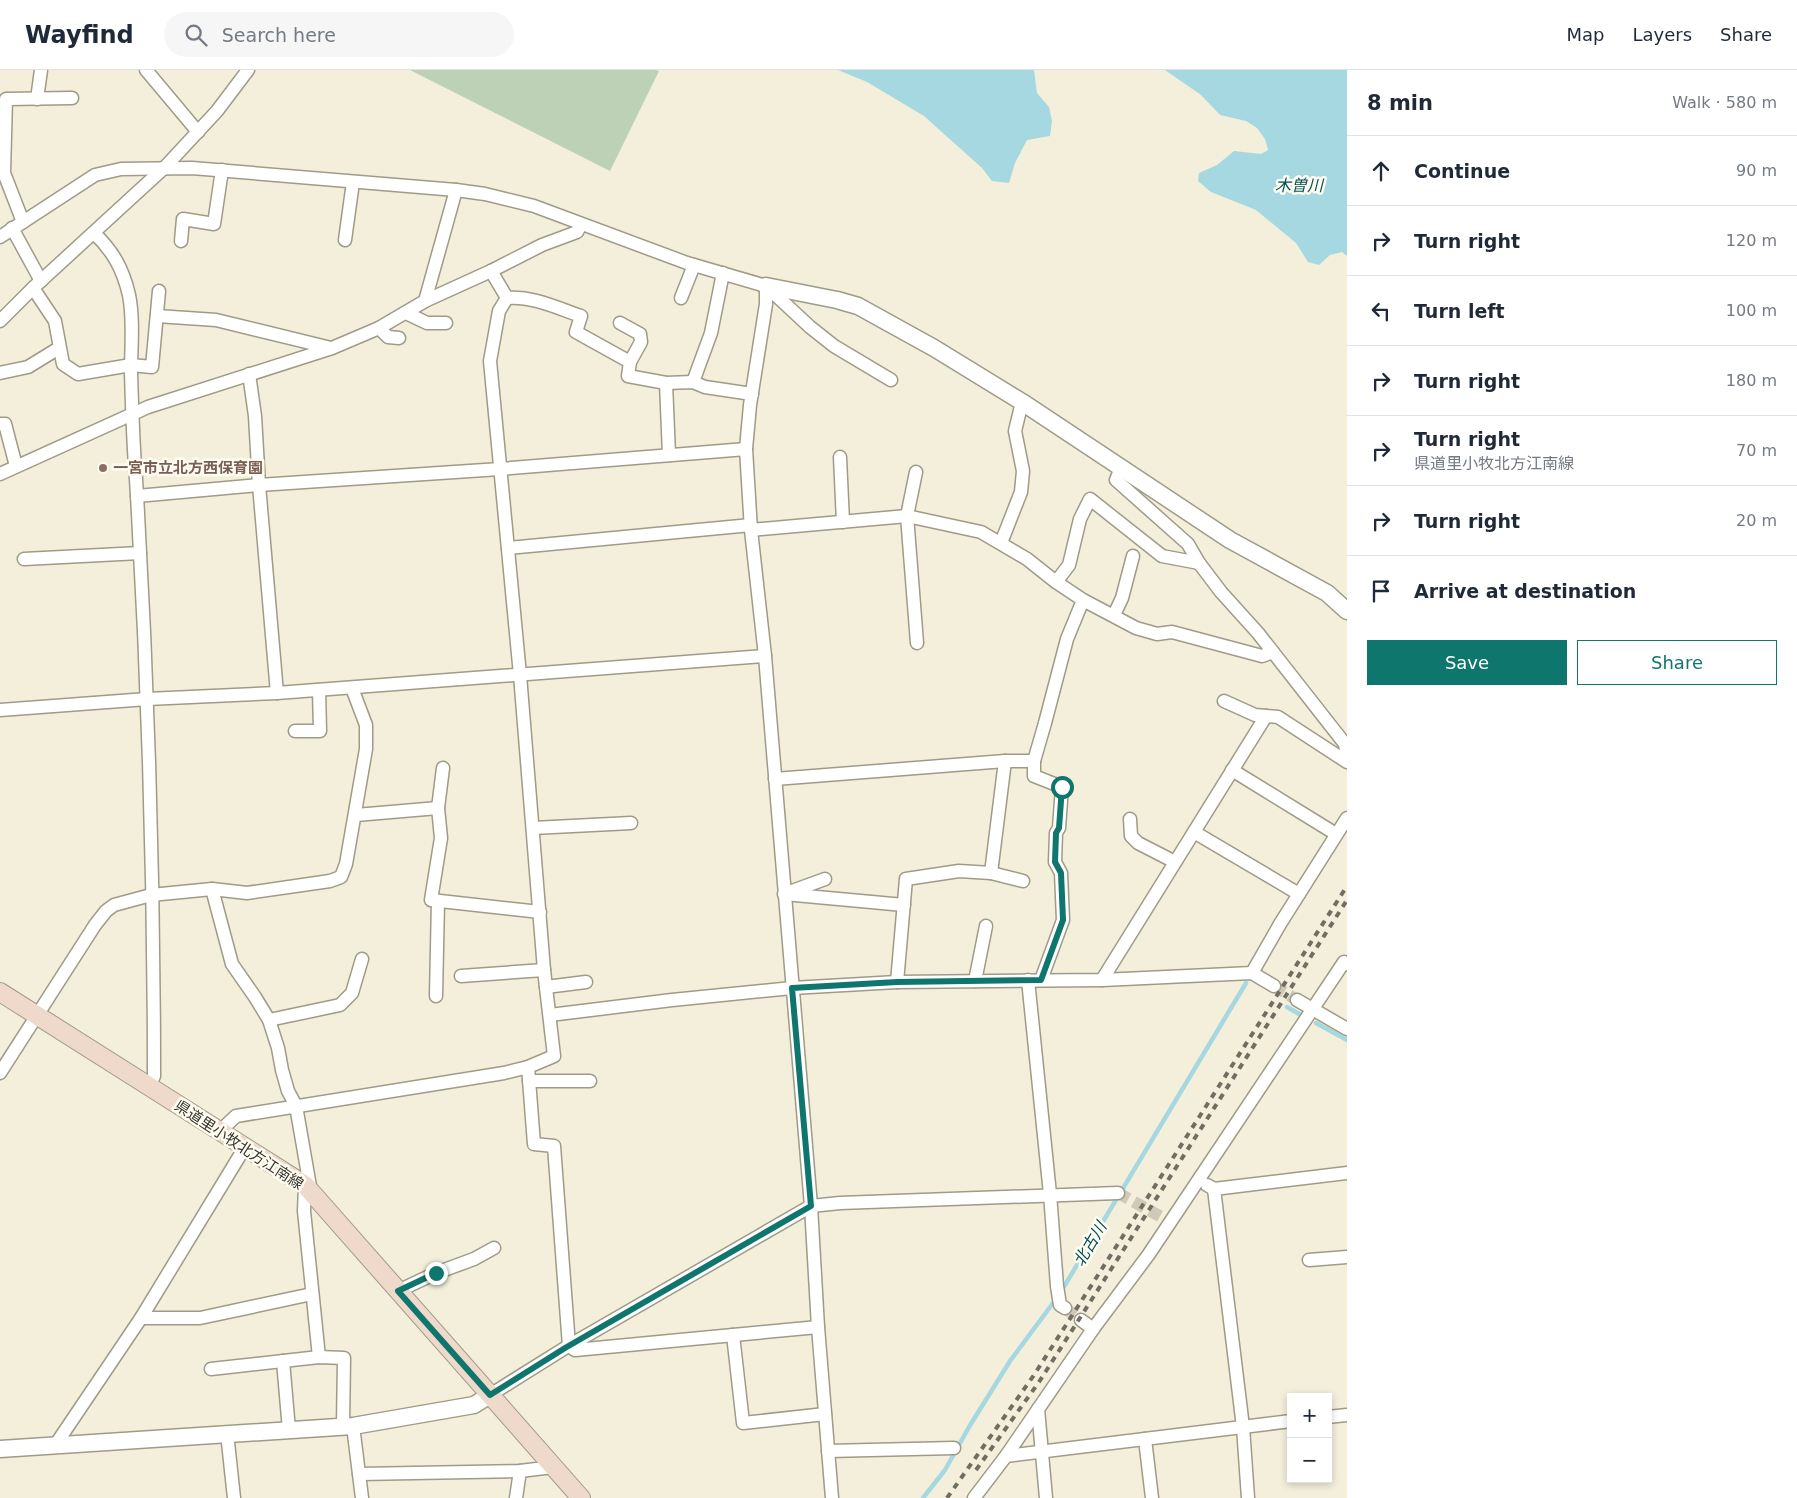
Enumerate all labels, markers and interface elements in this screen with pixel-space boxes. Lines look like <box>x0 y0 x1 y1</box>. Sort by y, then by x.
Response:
search box <box>164 12 514 57</box>
text: Wayfind <box>25 21 134 49</box>
icon: search <box>182 21 210 49</box>
text: Search here <box>222 24 336 46</box>
text: Map <box>1566 24 1604 45</box>
text: Layers <box>1632 24 1692 45</box>
text: Share <box>1720 24 1772 45</box>
text: 8 min <box>1367 91 1433 115</box>
text: Walk · 580 m <box>1672 93 1777 112</box>
icon: ahead <box>1367 157 1395 185</box>
text: Continue <box>1414 160 1510 182</box>
text: 90 m <box>1736 161 1777 180</box>
water label: 木曽川 <box>1275 176 1325 195</box>
icon: right <box>1367 227 1395 255</box>
text: Turn right <box>1414 230 1520 252</box>
text: 120 m <box>1726 231 1777 250</box>
icon: left <box>1367 297 1395 325</box>
text: Turn left <box>1414 300 1505 322</box>
text: 100 m <box>1726 301 1777 320</box>
icon: right <box>1367 367 1395 395</box>
text: Turn right <box>1414 370 1520 392</box>
text: 180 m <box>1726 371 1777 390</box>
text: Turn right <box>1414 428 1520 450</box>
icon: right <box>1367 437 1395 465</box>
text: 70 m <box>1736 441 1777 460</box>
text: 県道里小牧北方江南線 <box>1414 454 1574 473</box>
place label: 一宮市立北方西保育園 <box>113 459 263 477</box>
marker: 一宮市立北方西保育園 <box>97 462 109 474</box>
icon: right <box>1367 507 1395 535</box>
text: Turn right <box>1414 510 1520 532</box>
text: 20 m <box>1736 511 1777 530</box>
icon: arrive <box>1367 577 1395 605</box>
text: Arrive at destination <box>1414 580 1636 602</box>
button: Save <box>1367 640 1567 685</box>
button: Share <box>1577 640 1777 685</box>
route start <box>1051 776 1074 799</box>
street label: 県道里小牧北方江南線 <box>171 1097 307 1193</box>
water label: 北古川 <box>1069 1217 1112 1269</box>
route end <box>425 1262 448 1285</box>
map controls <box>1287 1393 1332 1483</box>
button: + <box>1287 1393 1332 1438</box>
button: − <box>1287 1438 1332 1483</box>

